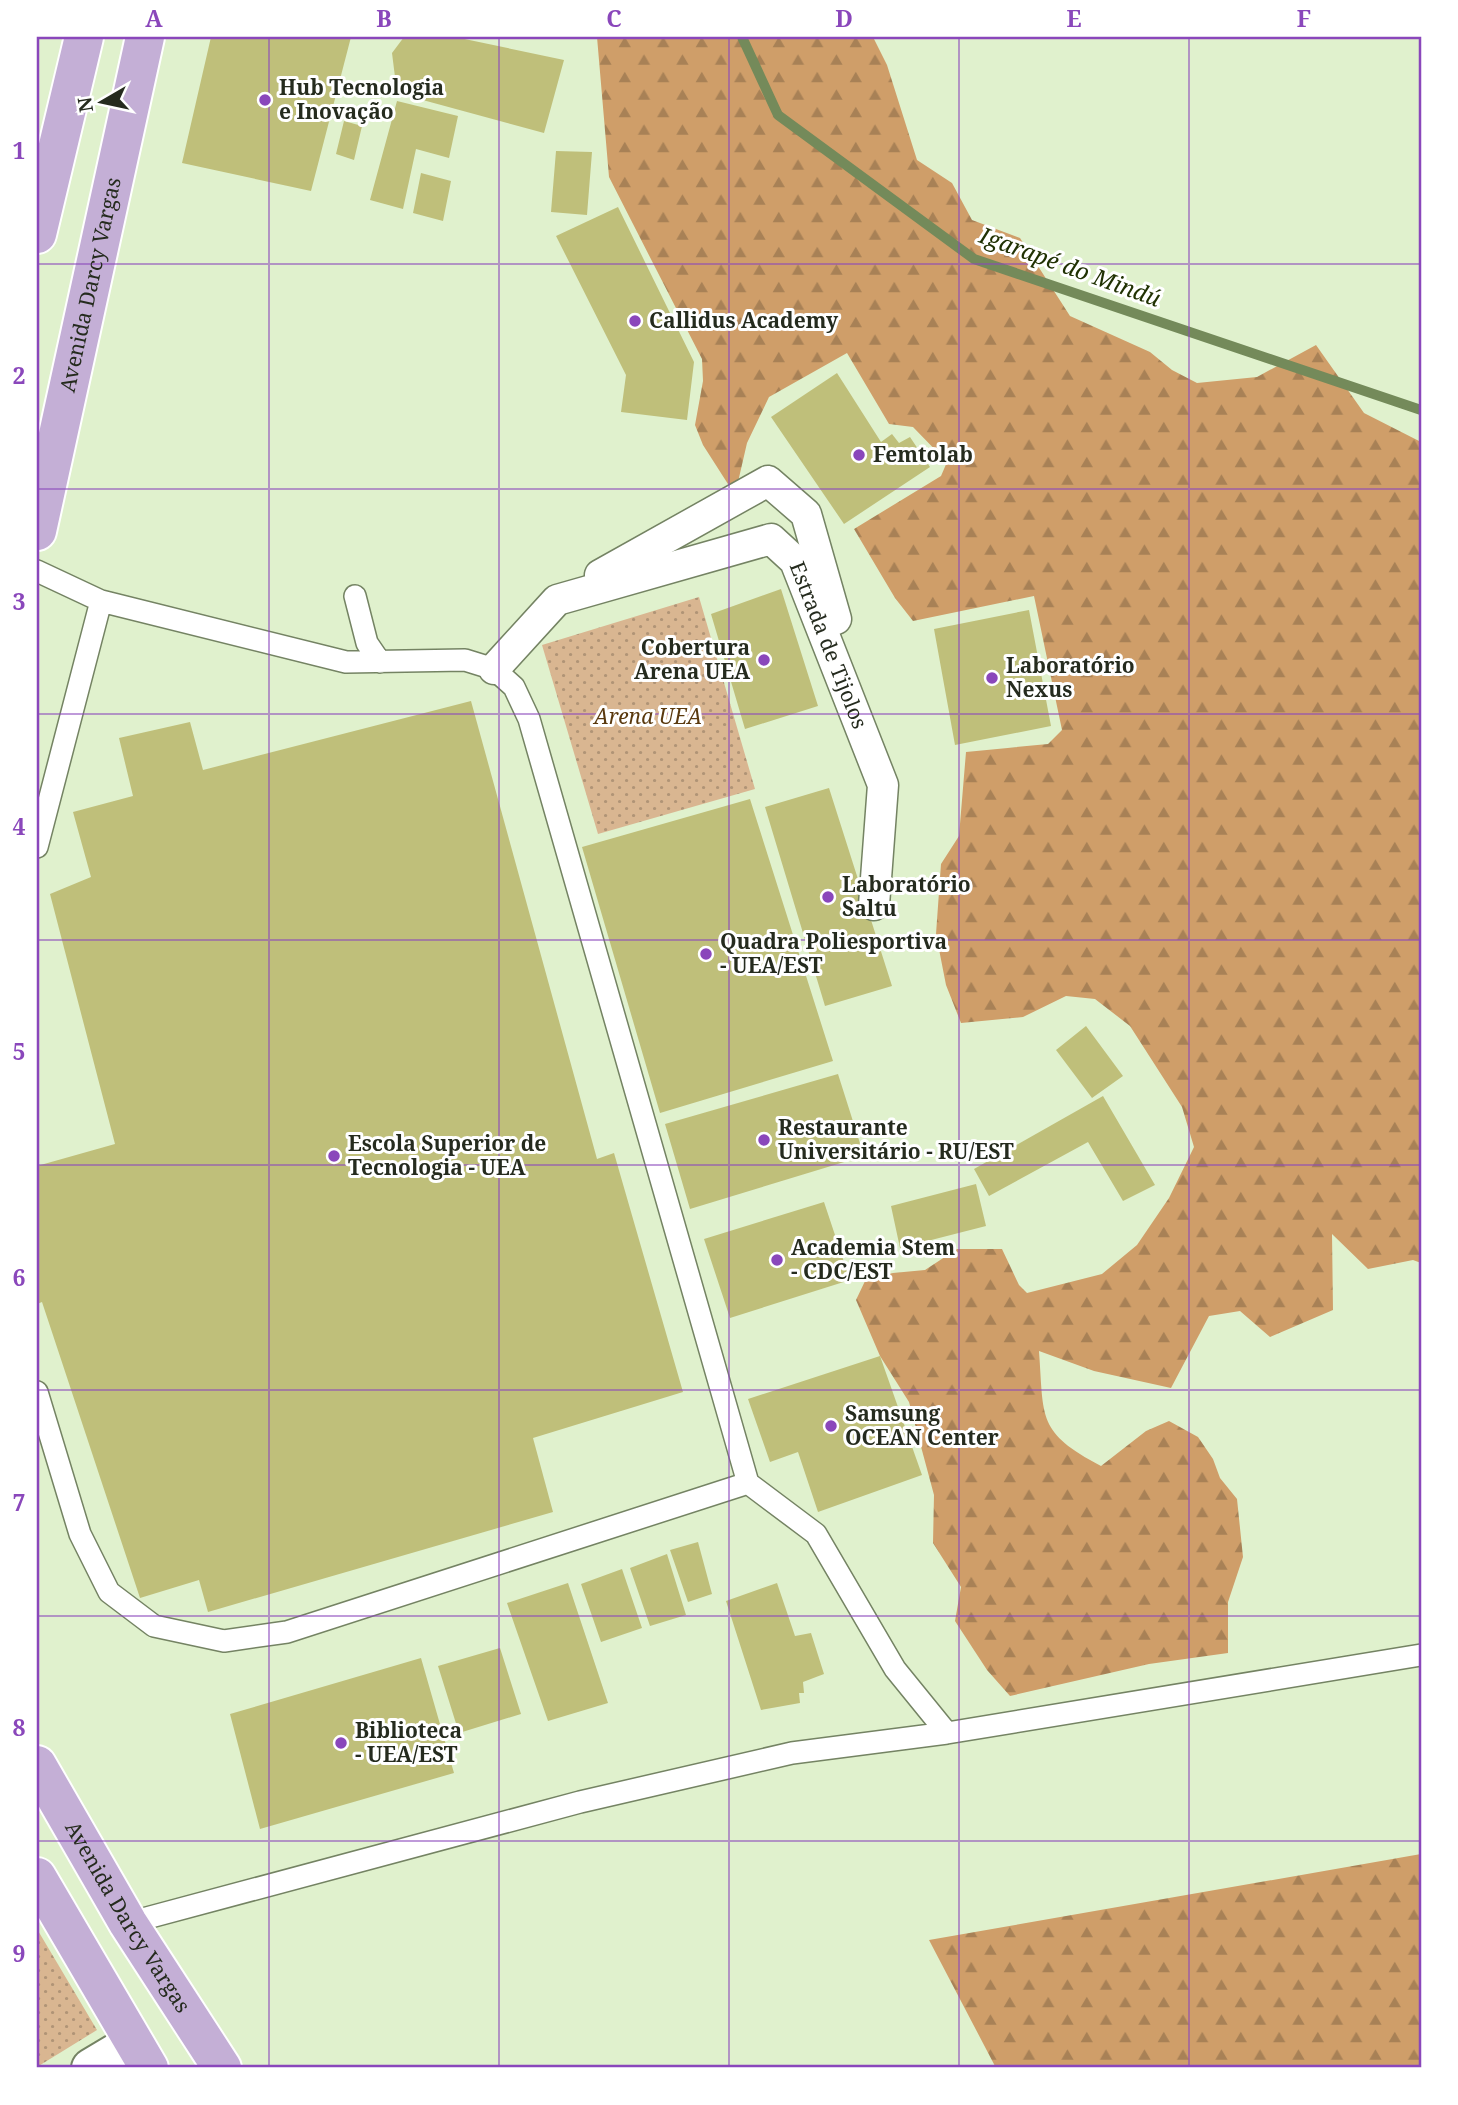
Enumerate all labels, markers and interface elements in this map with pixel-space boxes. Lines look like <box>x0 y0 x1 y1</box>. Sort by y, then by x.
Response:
text: A <box>145 2 163 34</box>
text: B <box>376 2 392 34</box>
text: C <box>606 2 622 34</box>
text: D <box>835 2 853 34</box>
text: E <box>1066 2 1082 34</box>
text: F <box>1297 2 1311 34</box>
north arrow <box>66 66 136 136</box>
place label: Hub Tecnologia e Inovação <box>279 73 444 125</box>
marker: Hub Tecnologia e Inovação <box>257 92 273 108</box>
text: N <box>71 95 99 114</box>
text: 1 <box>13 134 26 166</box>
street label: Avenida Darcy Vargas <box>53 174 127 395</box>
water label: Igarapé do Mindú <box>974 218 1166 314</box>
place label: Callidus Academy <box>649 306 839 334</box>
marker: Callidus Academy <box>627 313 643 329</box>
text: 2 <box>13 359 26 391</box>
place label: Femtolab <box>873 440 973 468</box>
marker: Femtolab <box>851 447 867 463</box>
street label: Estrada de Tijolos <box>784 557 874 732</box>
text: 3 <box>13 585 26 617</box>
place label: Cobertura Arena UEA <box>634 633 750 685</box>
place label: Laboratório Nexus <box>1006 651 1135 703</box>
marker: Cobertura Arena UEA <box>756 652 772 668</box>
marker: Laboratório Nexus <box>984 670 1000 686</box>
park label: Arena UEA <box>592 702 702 730</box>
text: 4 <box>13 810 26 842</box>
place label: Laboratório Saltu <box>842 870 971 922</box>
marker: Laboratório Saltu <box>820 889 836 905</box>
place label: Quadra Poliesportiva - UEA/EST <box>720 927 947 979</box>
marker: Quadra Poliesportiva - UEA/EST <box>698 946 714 962</box>
text: 5 <box>13 1035 26 1067</box>
place label: Restaurante Universitário - RU/EST <box>778 1113 1014 1165</box>
place label: Escola Superior de Tecnologia - UEA <box>348 1129 546 1181</box>
marker: Restaurante Universitário - RU/EST <box>756 1132 772 1148</box>
marker: Escola Superior de Tecnologia - UEA <box>326 1148 342 1164</box>
place label: Academia Stem - CDC/EST <box>791 1233 956 1285</box>
marker: Academia Stem - CDC/EST <box>769 1252 785 1268</box>
text: 6 <box>13 1261 26 1293</box>
place label: Samsung OCEAN Center <box>845 1399 999 1451</box>
marker: Samsung OCEAN Center <box>823 1418 839 1434</box>
text: 7 <box>13 1486 26 1518</box>
text: 8 <box>13 1711 26 1743</box>
place label: Biblioteca - UEA/EST <box>355 1716 462 1768</box>
marker: Biblioteca - UEA/EST <box>333 1735 349 1751</box>
street label: Avenida Darcy Vargas <box>59 1816 197 2018</box>
text: 9 <box>13 1937 26 1969</box>

